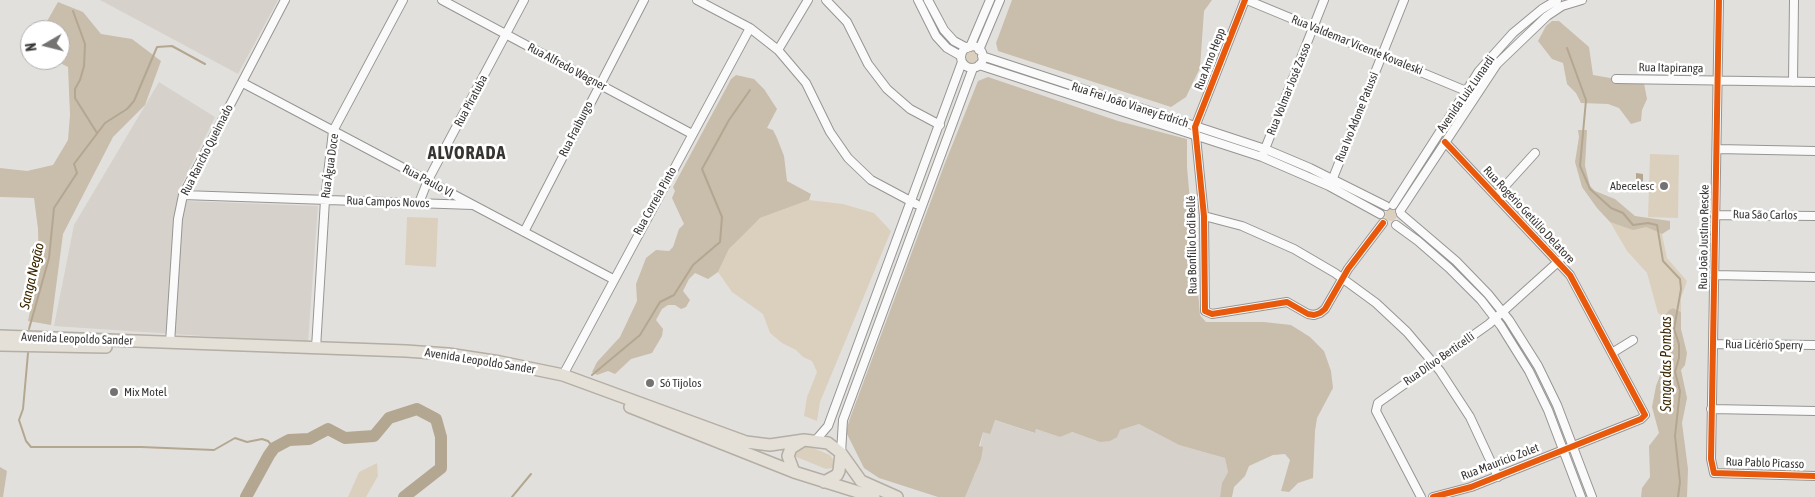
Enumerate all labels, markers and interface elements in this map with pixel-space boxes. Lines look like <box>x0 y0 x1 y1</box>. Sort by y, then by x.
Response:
street label: Rua Valdemar Vicente Kovaleski <box>1289 12 1425 78</box>
north arrow <box>20 20 70 70</box>
street label: Rua Arno Hepp <box>1192 26 1228 92</box>
street label: Rua Alfredo Wagner <box>525 40 609 94</box>
street label: Rua Volmar José Zasso <box>1264 41 1314 137</box>
text: N <box>23 42 40 52</box>
street label: Avenida Luiz Lunardi <box>1434 53 1498 135</box>
street label: Rua Itapiranga <box>1638 60 1704 76</box>
street label: Rua Ivo Adone Patussi <box>1332 70 1382 164</box>
street label: Rua Piratuba <box>451 73 491 129</box>
street label: Rua Frei João Vianey Erdrich <box>1070 79 1190 131</box>
street label: Rua Fraiburgo <box>556 99 596 159</box>
street label: Rua Rancho Queimado <box>178 102 236 198</box>
street label: Rua Água Doce <box>318 133 342 199</box>
district label: ALVORADA <box>427 142 507 164</box>
street label: Rua Paulo VI <box>400 162 456 200</box>
street label: Rua Rogério Getúlio Delatore <box>1480 163 1578 267</box>
street label: Rua Correia Pinto <box>630 164 680 238</box>
place label: Abecelesc <box>1610 179 1654 193</box>
marker: Abecelesc <box>1658 180 1670 192</box>
street label: Rua João Justino Rescke <box>1696 184 1712 290</box>
street label: Rua Campos Novos <box>346 193 430 211</box>
street label: Rua Bonfílio Lodi Bellé <box>1184 196 1200 294</box>
street label: Rua São Carlos <box>1733 207 1797 223</box>
water label: Sanga Negão <box>16 241 48 311</box>
water label: Sanga das Pombas <box>1659 316 1675 412</box>
street label: Rua Dilvo Berticelli <box>1401 329 1477 389</box>
street label: Avenida Leopoldo Sander <box>21 330 133 348</box>
street label: Rua Licério Sperry <box>1725 337 1803 353</box>
street label: Avenida Leopoldo Sander <box>424 345 536 377</box>
place label: Só Tijolos <box>660 376 701 390</box>
marker: Só Tijolos <box>644 377 656 389</box>
place label: Mix Motel <box>124 385 167 399</box>
marker: Mix Motel <box>108 386 120 398</box>
street label: Rua Maurício Zolet <box>1459 441 1541 483</box>
street label: Rua Pablo Picasso <box>1725 454 1805 472</box>

